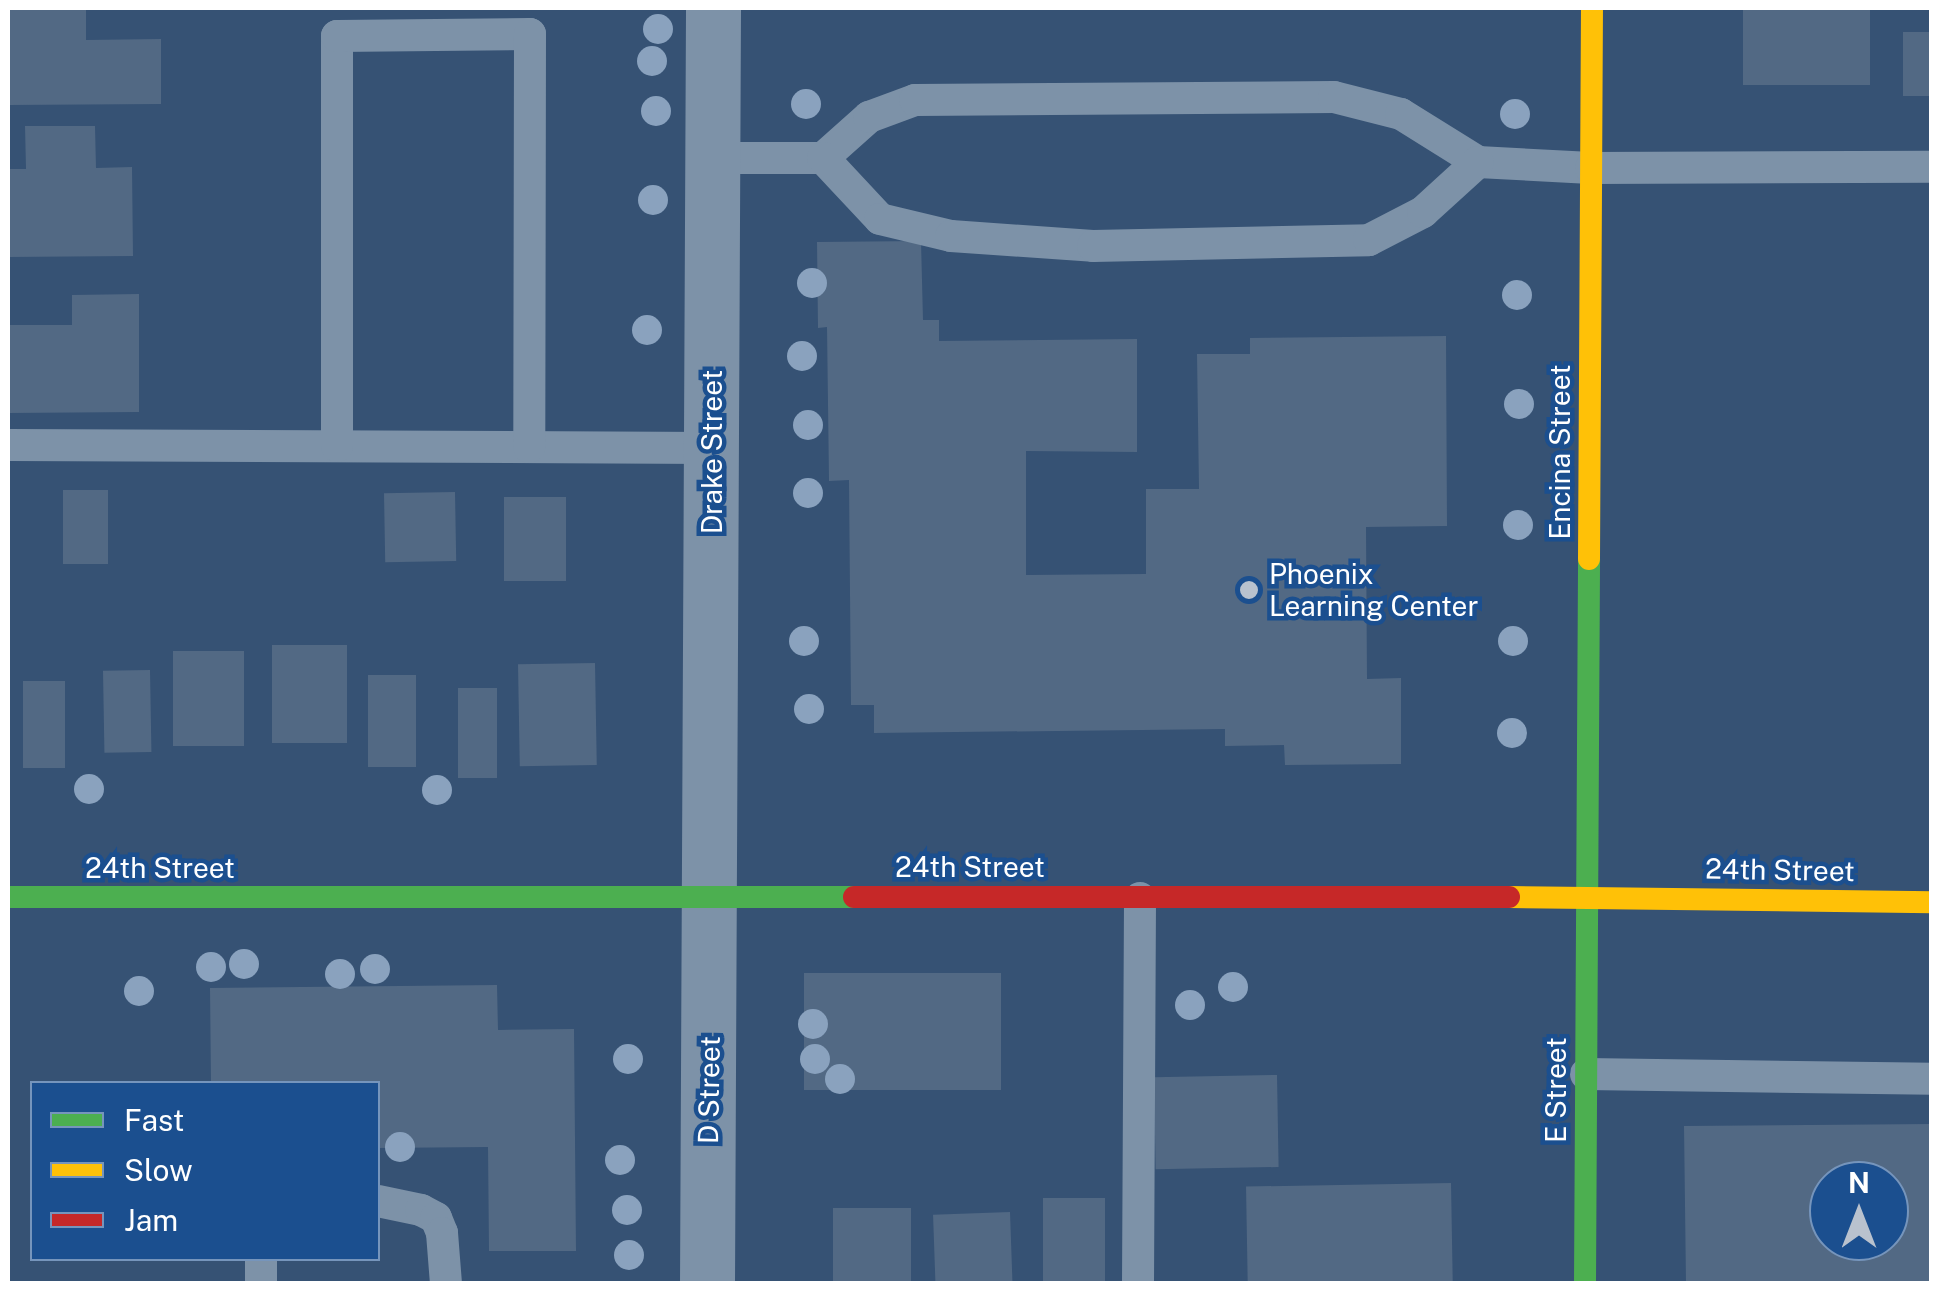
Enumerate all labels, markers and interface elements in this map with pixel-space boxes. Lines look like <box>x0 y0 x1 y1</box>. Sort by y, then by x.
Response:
street label: Encina Street <box>1543 364 1577 540</box>
street label: Drake Street <box>695 370 729 534</box>
place label: Phoenix Learning Center <box>1269 557 1478 623</box>
marker: Phoenix Learning Center <box>1238 579 1260 601</box>
street label: 24th Street <box>895 850 1045 884</box>
street label: 24th Street <box>85 851 235 885</box>
street label: 24th Street <box>1705 852 1855 888</box>
street label: D Street <box>691 1036 727 1144</box>
street label: E Street <box>1539 1037 1573 1143</box>
legend <box>30 1081 380 1261</box>
text: Fast <box>124 1102 184 1138</box>
text: Slow <box>124 1152 193 1188</box>
north arrow <box>1809 1161 1909 1261</box>
text: N <box>1848 1166 1870 1199</box>
text: Jam <box>124 1202 178 1238</box>

